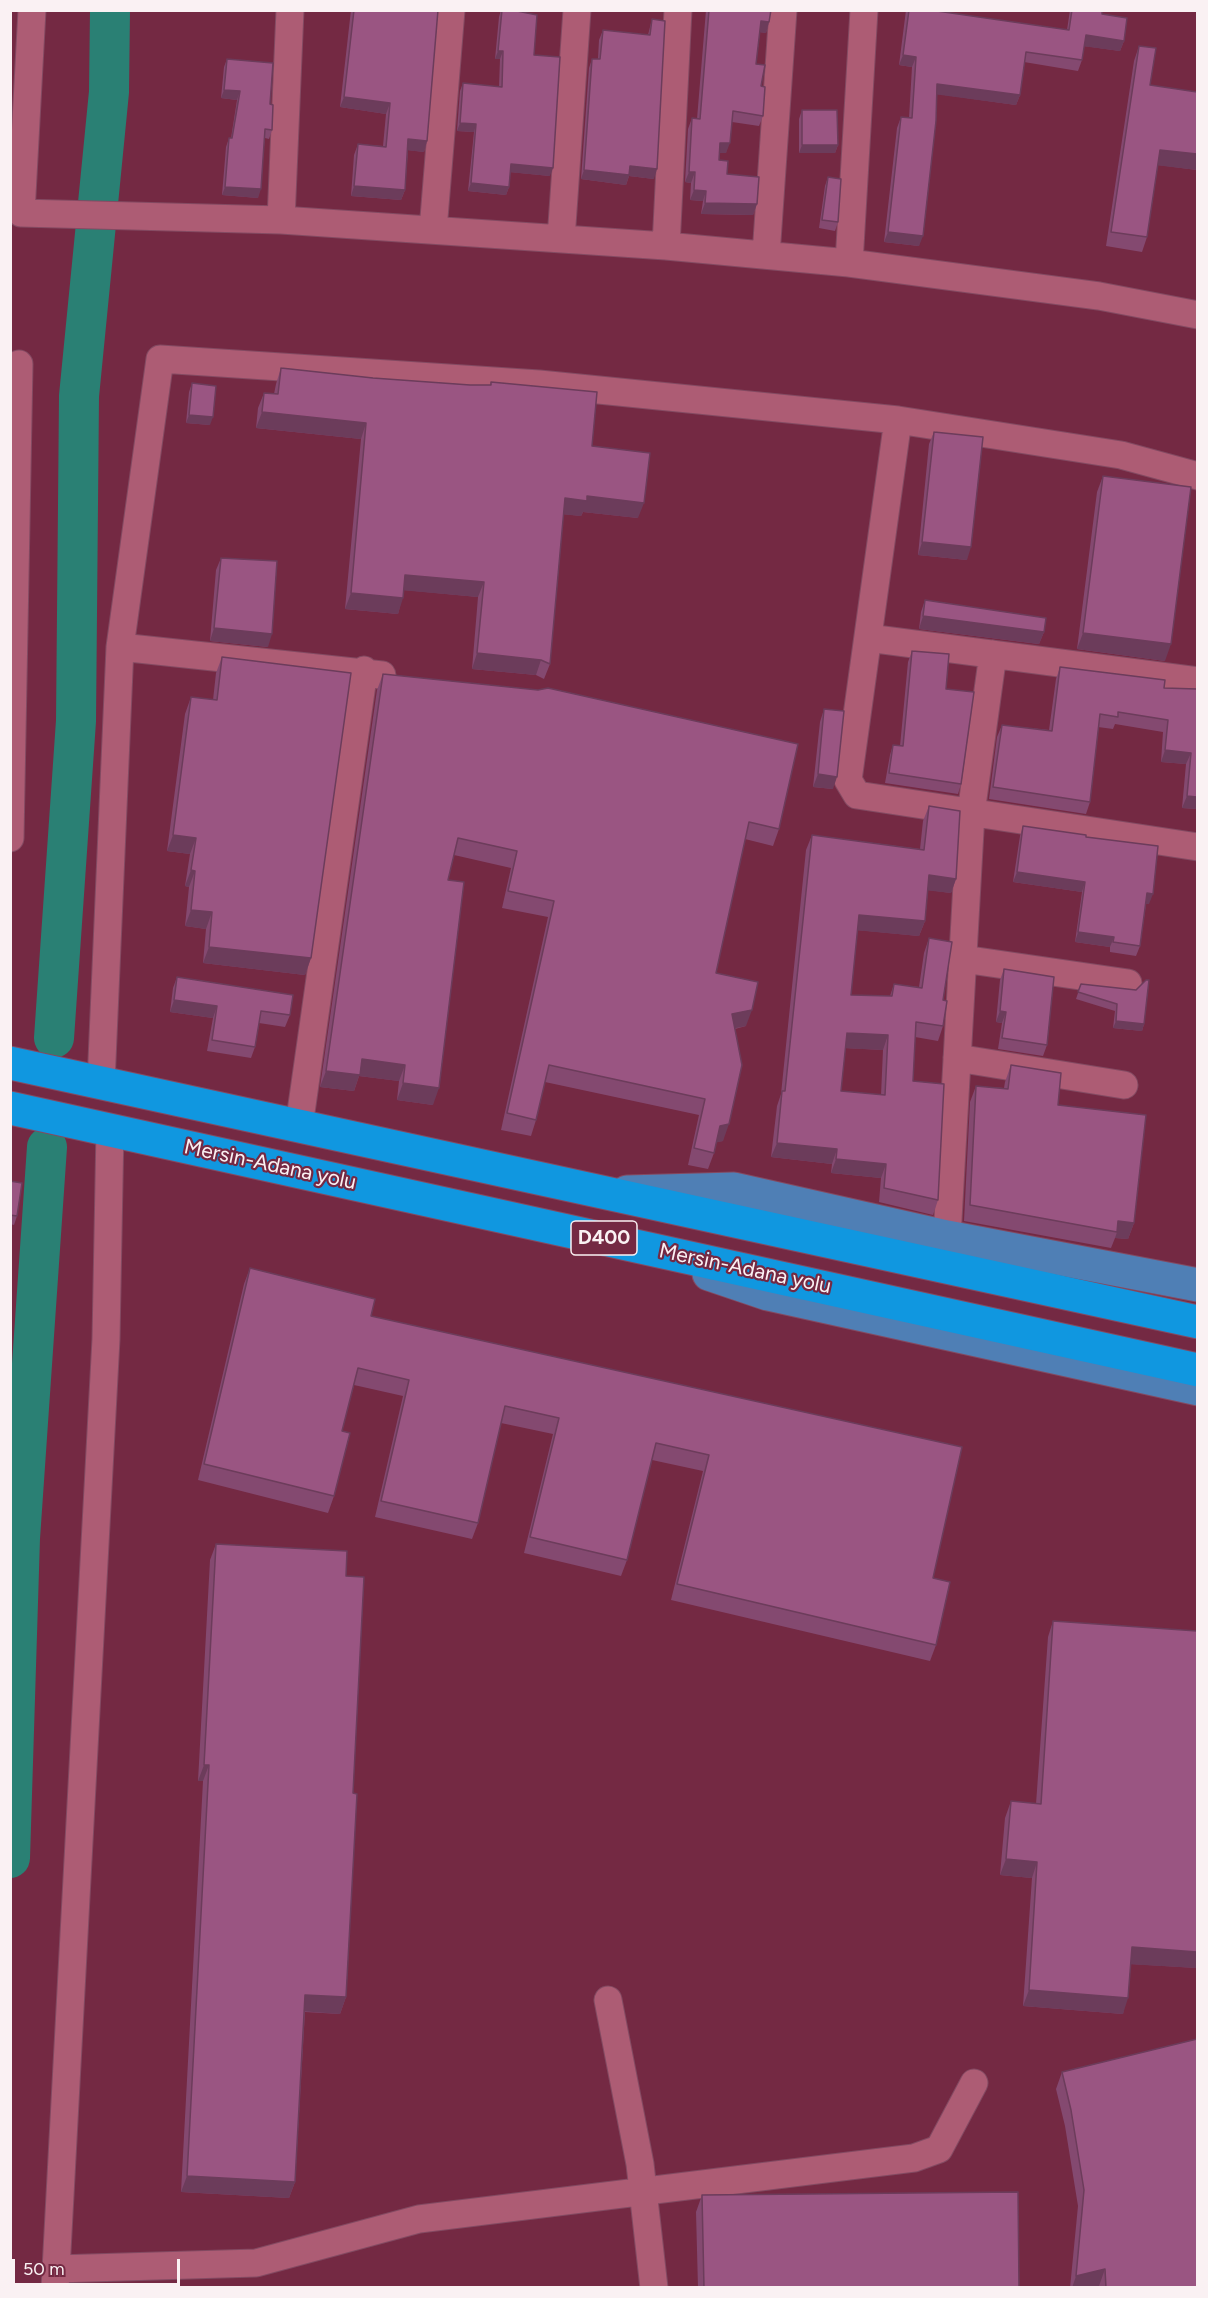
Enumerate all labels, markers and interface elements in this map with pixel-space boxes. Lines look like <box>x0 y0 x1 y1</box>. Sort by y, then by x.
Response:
street label: Mersin-Adana yolu <box>182 1134 358 1196</box>
road number: D400 <box>571 1221 637 1255</box>
street label: Mersin-Adana yolu <box>657 1238 833 1300</box>
scale bar <box>15 2247 183 2285</box>
text: 50 m <box>23 2258 65 2280</box>

